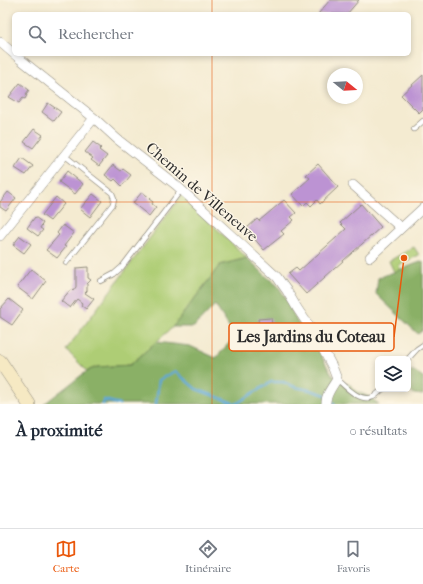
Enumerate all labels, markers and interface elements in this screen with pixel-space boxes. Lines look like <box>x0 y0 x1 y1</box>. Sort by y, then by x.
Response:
search box <box>12 12 411 56</box>
icon: search <box>26 23 48 45</box>
text: Rechercher <box>58 25 133 43</box>
north arrow <box>327 68 363 104</box>
street label: Chemin de Villeneuve <box>142 139 262 246</box>
callout: Les Jardins du Coteau <box>229 323 394 351</box>
text: Les Jardins du Coteau <box>237 327 386 347</box>
map controls <box>375 356 411 392</box>
button: layers <box>375 356 411 392</box>
text: À proximité <box>16 420 103 440</box>
text: 0 résultats <box>349 423 407 438</box>
tab: Carte <box>53 538 79 575</box>
tab: Itinéraire <box>185 538 231 575</box>
tab: Favoris <box>337 538 370 575</box>

